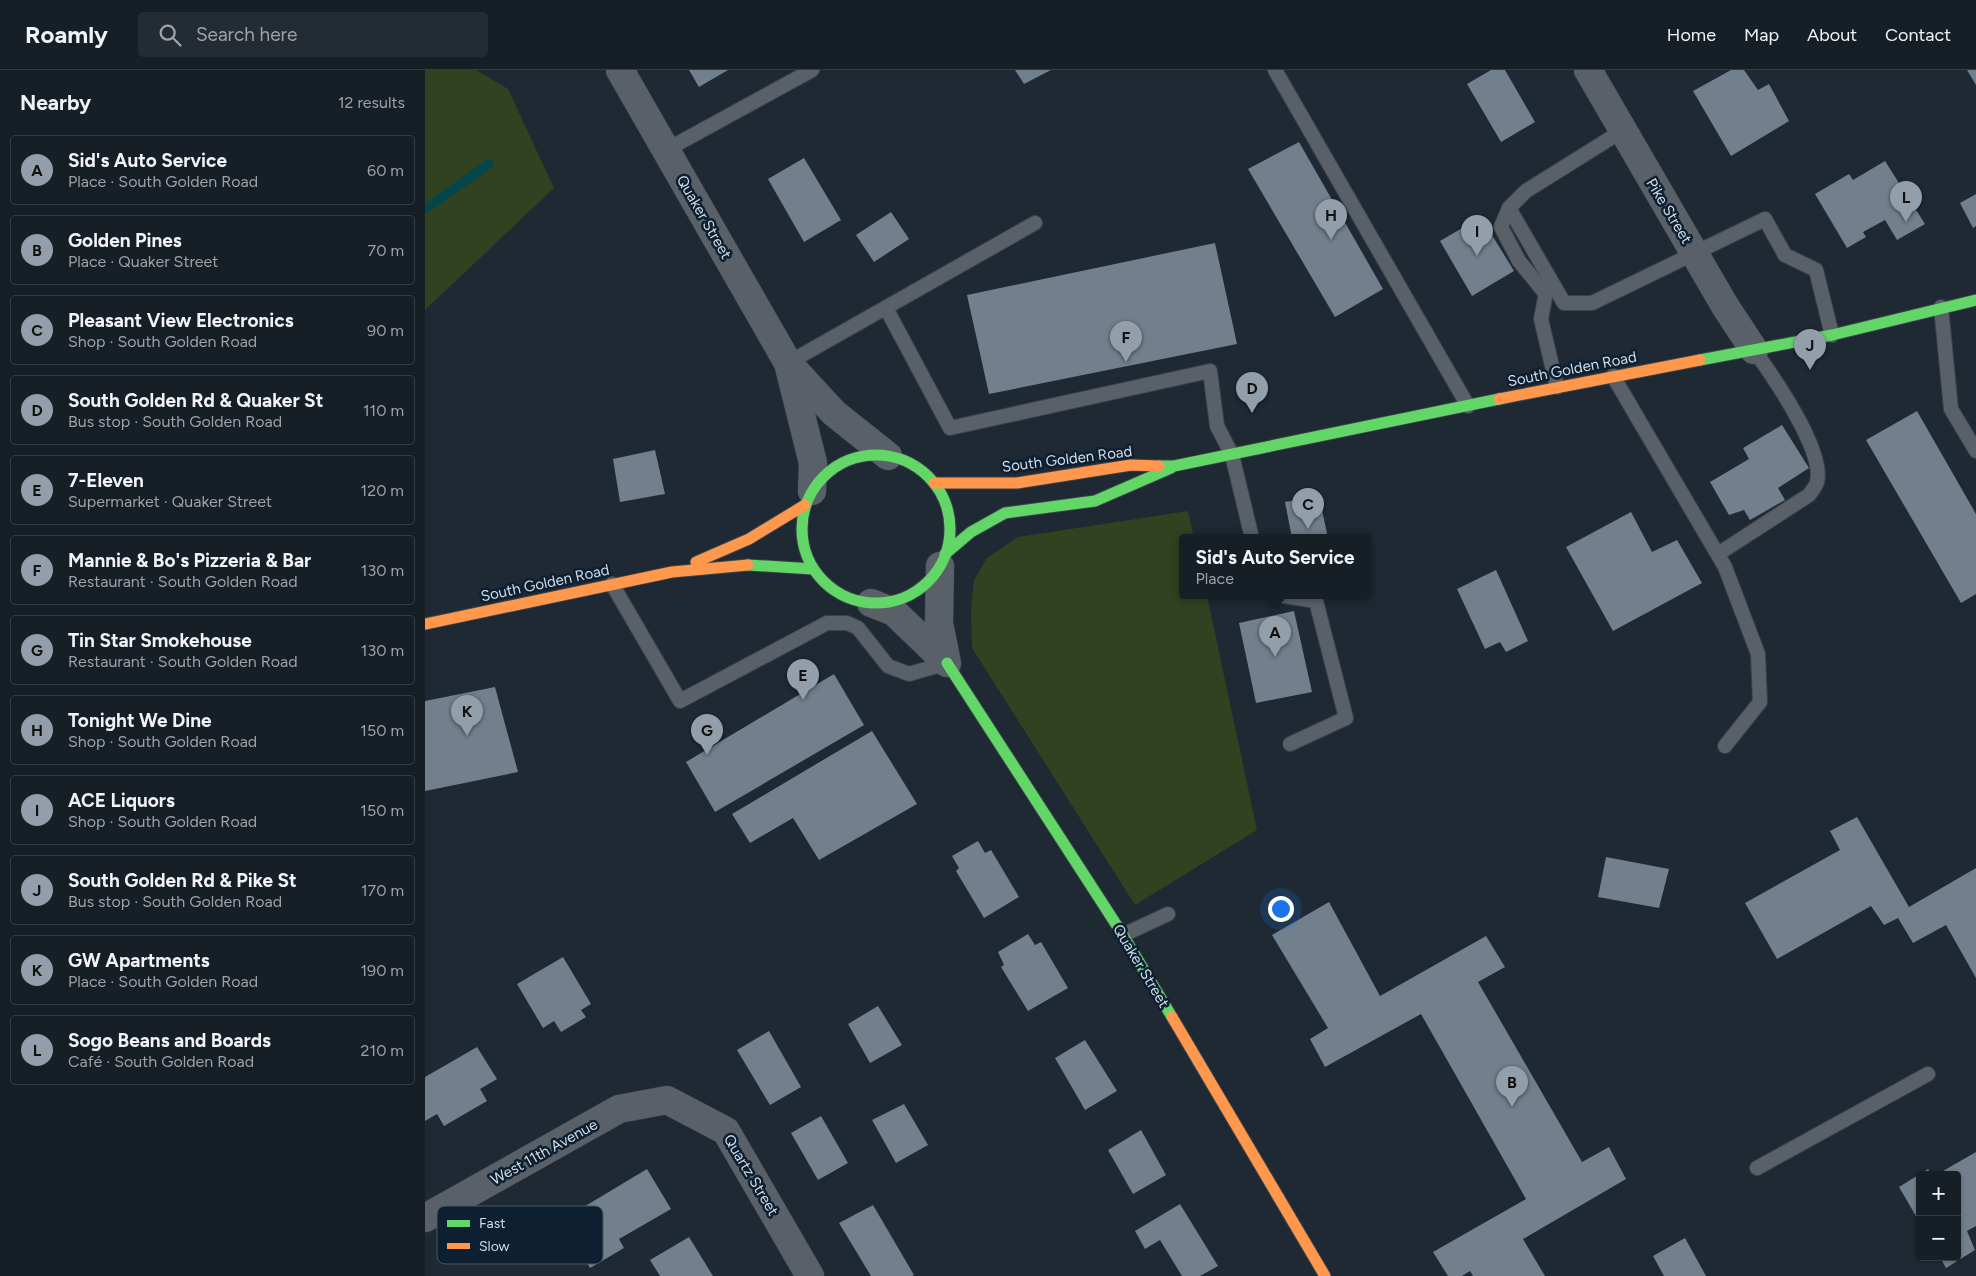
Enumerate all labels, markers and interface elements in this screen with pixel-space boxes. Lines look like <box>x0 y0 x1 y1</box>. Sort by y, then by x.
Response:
search box <box>138 12 488 57</box>
text: Roamly <box>25 20 108 49</box>
icon: search <box>156 21 184 49</box>
text: Search here <box>196 23 297 46</box>
text: Home <box>1667 24 1716 46</box>
text: Map <box>1744 24 1779 46</box>
text: About <box>1807 24 1857 46</box>
text: Contact <box>1885 24 1951 46</box>
text: Nearby <box>20 90 91 115</box>
text: 12 results <box>338 93 405 112</box>
text: Sid's Auto Service <box>68 149 227 172</box>
text: A <box>31 161 43 180</box>
text: 60 m <box>367 161 404 180</box>
text: Place · South Golden Road <box>68 172 258 191</box>
street label: Quaker Street <box>673 172 735 262</box>
street label: Pike Street <box>1642 175 1696 247</box>
pin: L <box>1890 181 1922 222</box>
pin: H <box>1315 199 1347 240</box>
pin: I <box>1461 215 1493 256</box>
text: Golden Pines <box>68 229 182 252</box>
text: B <box>32 241 42 260</box>
text: 70 m <box>368 241 404 260</box>
text: Place · Quaker Street <box>68 252 218 271</box>
text: Pleasant View Electronics <box>68 309 294 332</box>
text: C <box>31 321 43 340</box>
text: 90 m <box>367 321 404 340</box>
pin: F <box>1110 321 1142 362</box>
pin: J <box>1794 329 1826 370</box>
text: Shop · South Golden Road <box>68 332 257 351</box>
street label: South Golden Road <box>1506 348 1638 390</box>
pin: D <box>1236 372 1268 413</box>
text: South Golden Rd & Quaker St <box>68 389 323 412</box>
text: D <box>31 401 43 420</box>
text: 110 m <box>363 401 404 420</box>
text: Bus stop · South Golden Road <box>68 412 282 431</box>
street label: South Golden Road <box>1001 442 1133 476</box>
text: 7-Eleven <box>68 469 144 492</box>
text: E <box>32 481 42 500</box>
text: 120 m <box>361 481 404 500</box>
pin: C <box>1292 488 1324 529</box>
text: Supermarket · Quaker Street <box>68 492 272 511</box>
popup <box>1179 534 1371 599</box>
text: Sid's Auto Service <box>1196 546 1354 569</box>
text: Mannie & Bo's Pizzeria & Bar <box>68 549 311 572</box>
text: F <box>33 561 41 580</box>
text: 130 m <box>361 561 404 580</box>
street label: South Golden Road <box>479 561 611 605</box>
text: Place <box>1196 569 1234 588</box>
text: Restaurant · South Golden Road <box>68 572 298 591</box>
pin: A <box>1259 616 1291 657</box>
text: Tin Star Smokehouse <box>68 629 252 652</box>
text: G <box>31 641 43 660</box>
text: 130 m <box>361 641 404 660</box>
text: Restaurant · South Golden Road <box>68 652 298 671</box>
pin: E <box>787 659 819 700</box>
pin: K <box>451 695 483 736</box>
text: Tonight We Dine <box>68 709 212 732</box>
pin: G <box>691 714 723 755</box>
text: H <box>31 721 43 740</box>
text: 150 m <box>360 721 404 740</box>
text: Shop · South Golden Road <box>68 732 257 751</box>
text: ACE Liquors <box>68 789 175 812</box>
text: I <box>35 801 39 820</box>
text: 150 m <box>360 801 404 820</box>
text: Shop · South Golden Road <box>68 812 257 831</box>
text: South Golden Rd & Pike St <box>68 869 297 892</box>
text: J <box>33 881 41 900</box>
text: 170 m <box>361 881 404 900</box>
text: Bus stop · South Golden Road <box>68 892 282 911</box>
your location <box>1268 896 1294 922</box>
street label: Quaker Street <box>1109 921 1173 1011</box>
text: GW Apartments <box>68 949 210 972</box>
text: K <box>32 961 42 980</box>
text: 190 m <box>361 961 404 980</box>
text: Place · South Golden Road <box>68 972 258 991</box>
text: Sogo Beans and Boards <box>68 1029 271 1052</box>
text: L <box>33 1041 41 1060</box>
text: 210 m <box>361 1041 404 1060</box>
text: Café · South Golden Road <box>68 1052 254 1071</box>
pin: B <box>1496 1066 1528 1107</box>
street label: West 11th Avenue <box>488 1115 600 1189</box>
street label: Quartz Street <box>720 1131 782 1219</box>
map controls <box>1916 1171 1961 1261</box>
button: + <box>1916 1171 1961 1216</box>
legend <box>437 1206 603 1264</box>
text: Fast <box>479 1215 505 1232</box>
button: − <box>1916 1216 1961 1261</box>
text: Slow <box>479 1238 510 1255</box>

